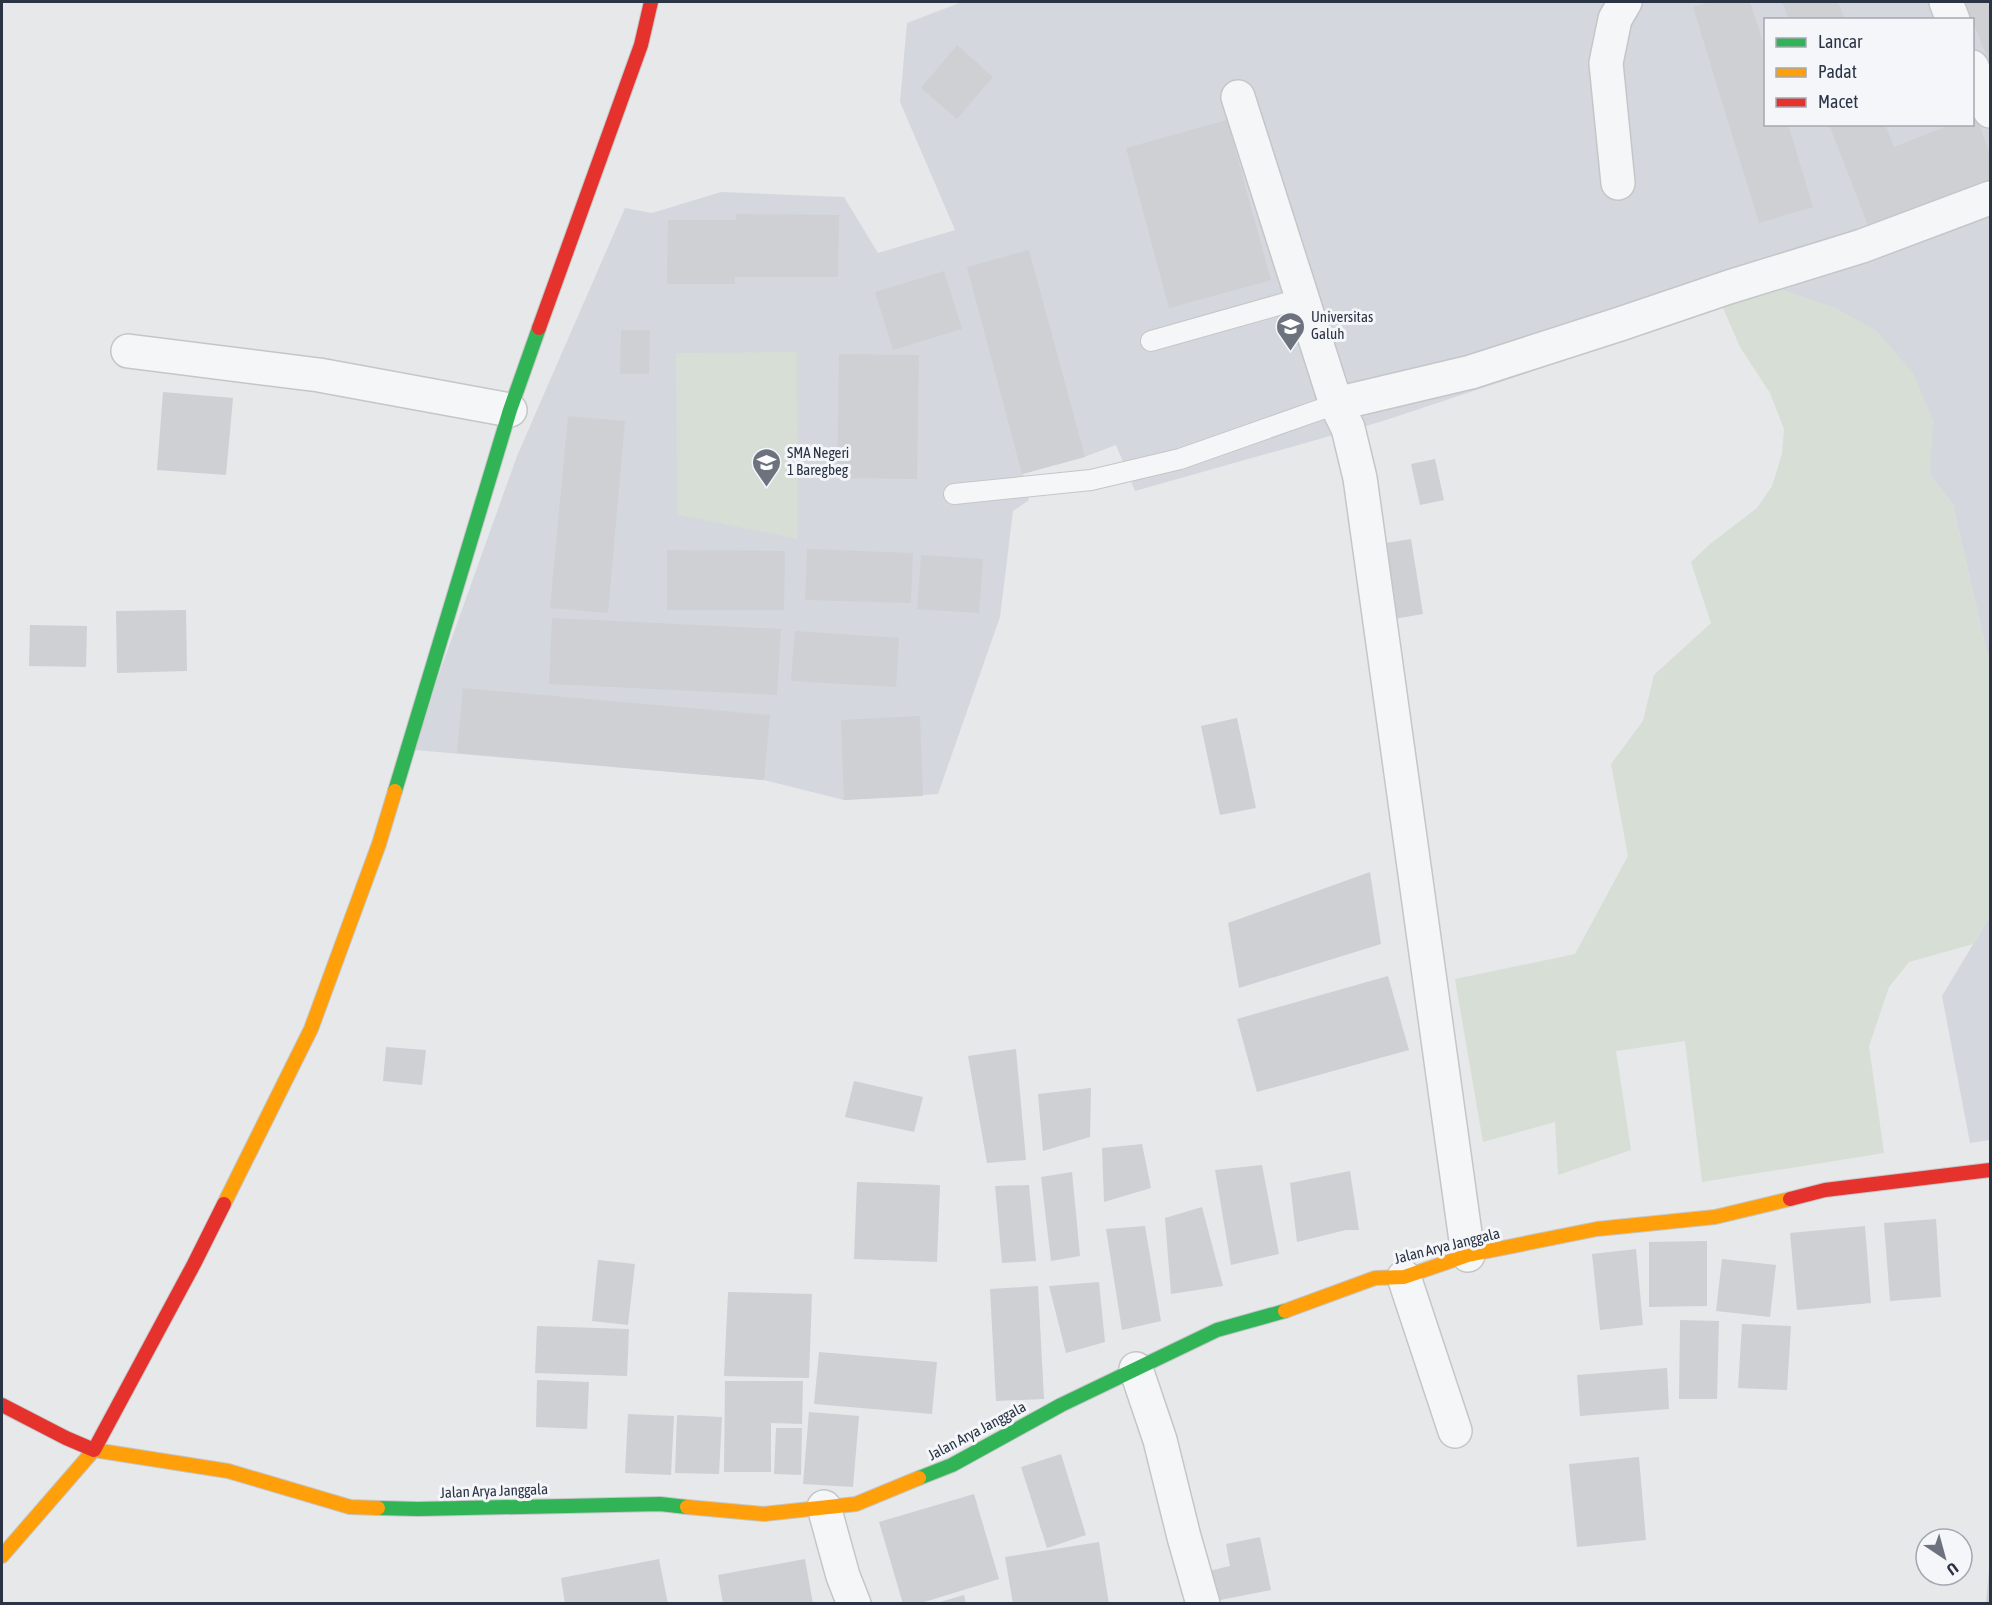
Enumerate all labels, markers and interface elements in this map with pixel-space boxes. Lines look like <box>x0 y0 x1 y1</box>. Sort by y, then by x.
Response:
legend <box>1764 18 1974 126</box>
text: Lancar <box>1818 31 1863 52</box>
text: Padat <box>1818 61 1857 82</box>
text: Macet <box>1818 91 1858 112</box>
place label: Universitas Galuh <box>1311 308 1373 342</box>
school or university icon: Universitas Galuh <box>1274 310 1306 352</box>
place label: SMA Negeri 1 Baregbeg <box>787 444 849 478</box>
school or university icon: SMA Negeri 1 Baregbeg <box>750 446 782 488</box>
street label: Jalan Arya Janggala <box>1392 1224 1501 1267</box>
street label: Jalan Arya Janggala <box>925 1398 1029 1463</box>
street label: Jalan Arya Janggala <box>440 1480 548 1501</box>
north arrow <box>1914 1527 1974 1587</box>
text: U <box>1944 1559 1962 1579</box>

